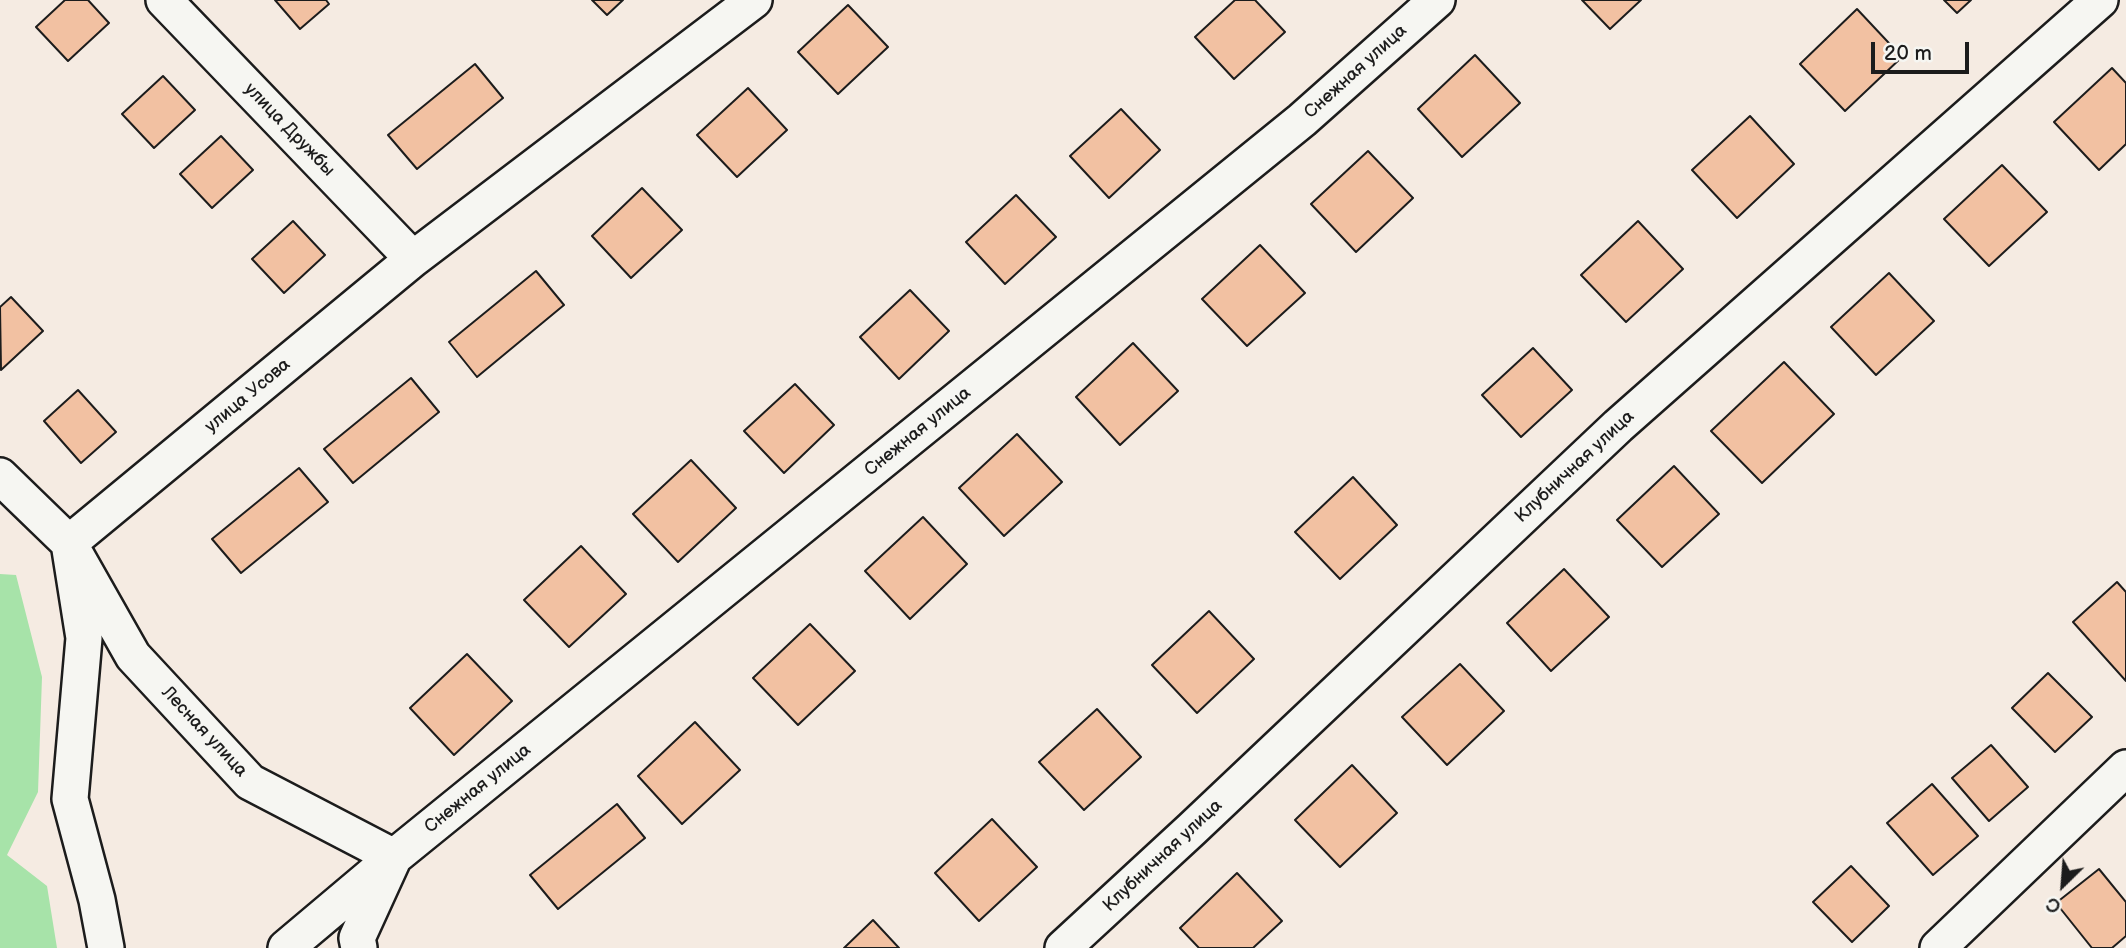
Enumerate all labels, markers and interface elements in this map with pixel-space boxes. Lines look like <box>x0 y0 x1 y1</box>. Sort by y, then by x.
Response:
street label: Снежная улица <box>1300 20 1412 124</box>
scale bar <box>1874 28 1972 72</box>
text: 20 m <box>1884 41 1932 66</box>
street label: улица Дружбы <box>239 79 339 181</box>
street label: улица Усова <box>201 354 295 438</box>
street label: Снежная улица <box>861 383 975 481</box>
street label: Клубничная улица <box>1511 406 1639 528</box>
street label: Лесная улица <box>157 682 251 782</box>
street label: Снежная улица <box>421 740 535 838</box>
street label: Клубничная улица <box>1099 795 1227 917</box>
north arrow <box>2028 850 2098 920</box>
text: С <box>2043 891 2065 918</box>

